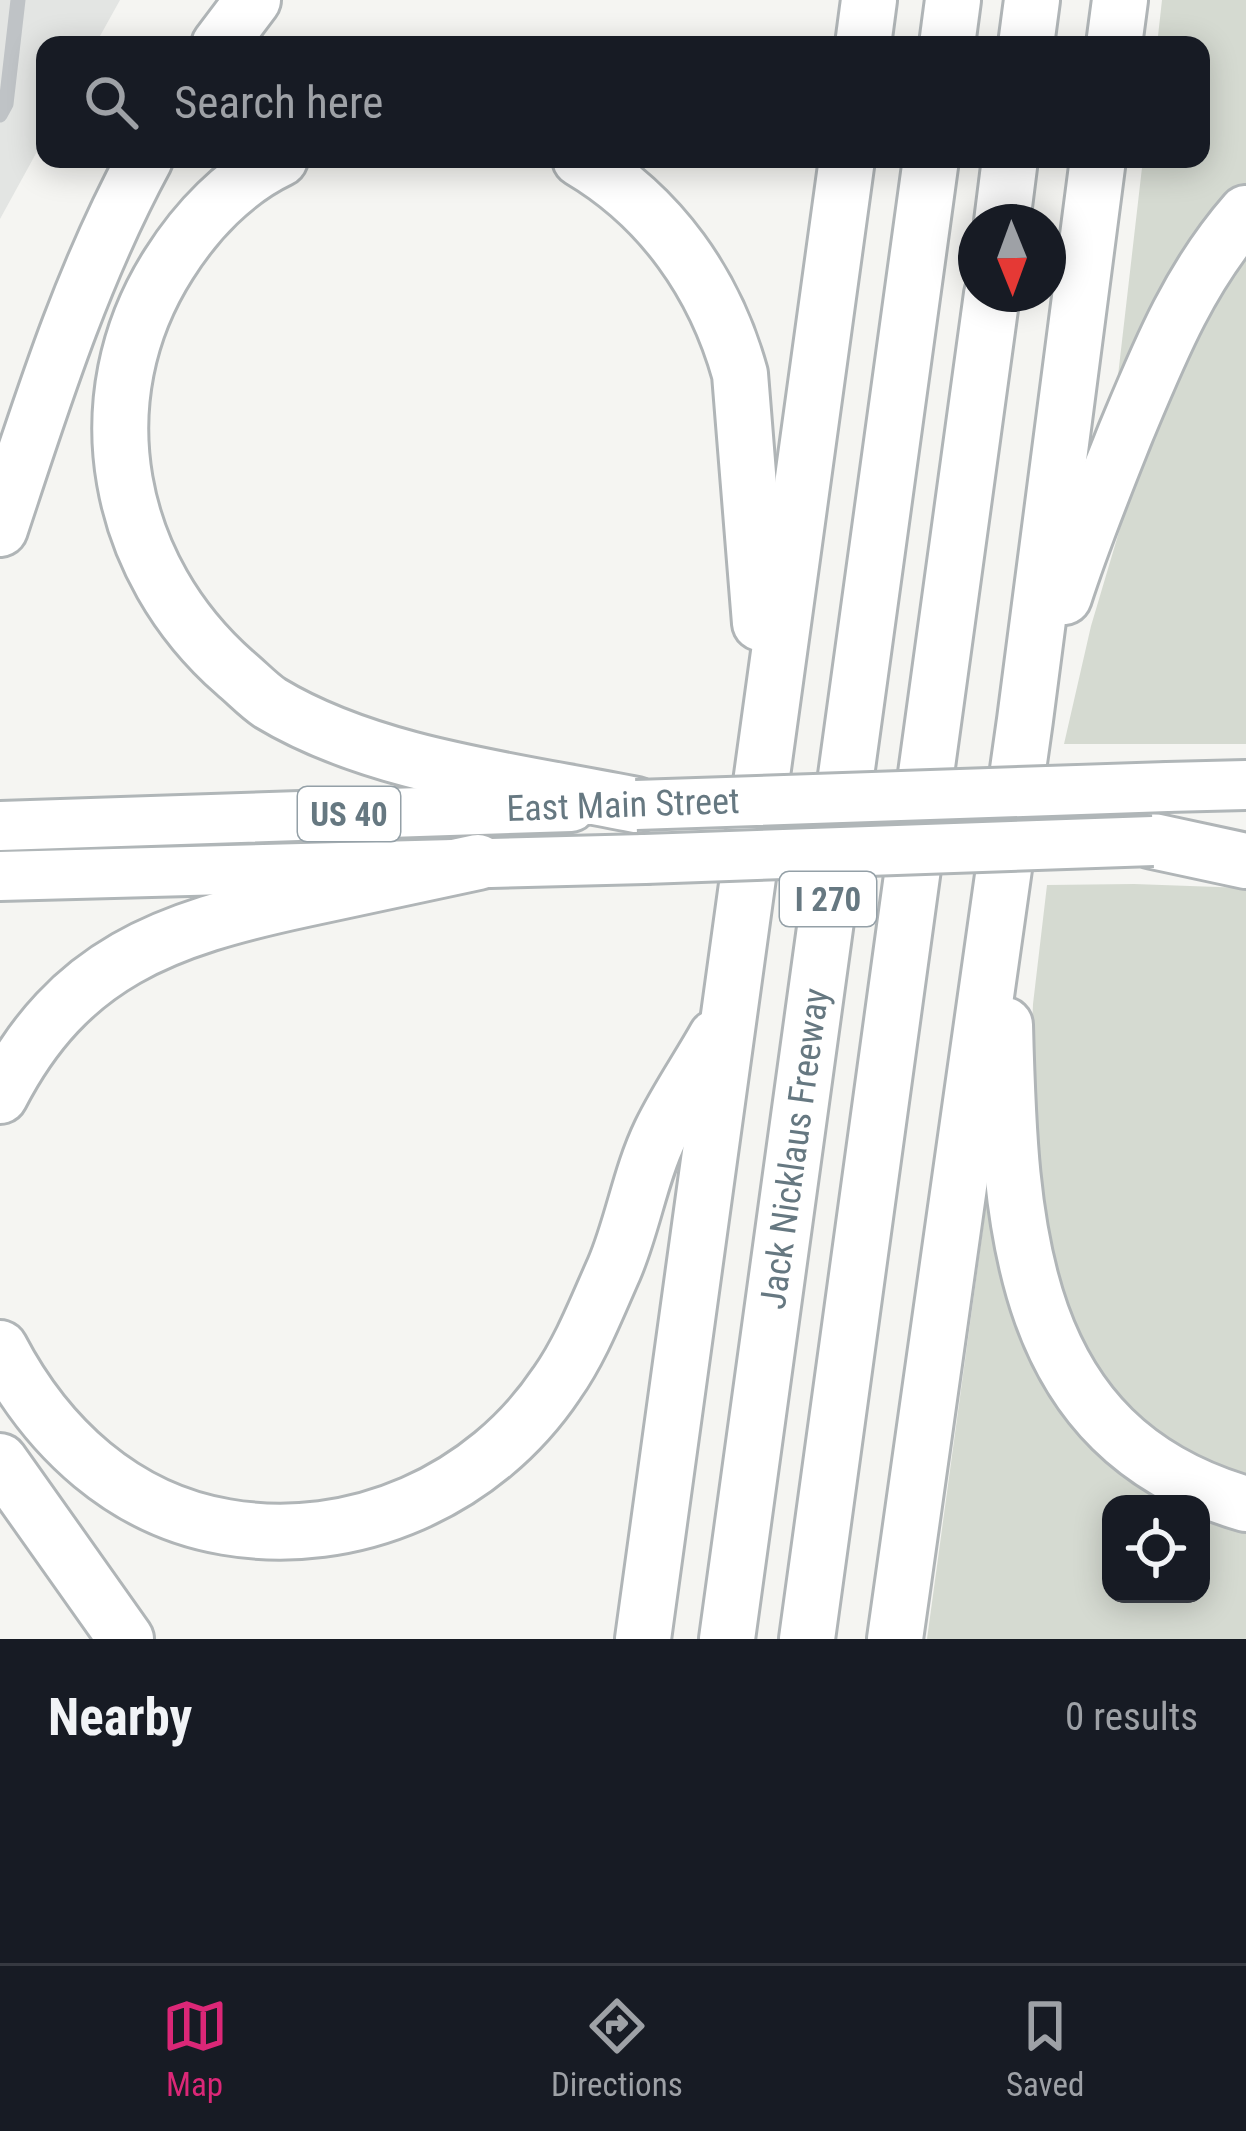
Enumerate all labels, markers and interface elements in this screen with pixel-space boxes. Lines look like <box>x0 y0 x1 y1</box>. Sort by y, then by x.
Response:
search box <box>36 36 1210 168</box>
icon: search <box>78 69 144 135</box>
text: Search here <box>174 76 383 129</box>
north arrow <box>958 204 1066 312</box>
street label: East Main Street <box>506 780 740 830</box>
road number: US 40 <box>298 787 400 841</box>
road number: I 270 <box>780 872 876 926</box>
street label: Jack Nicklaus Freeway <box>752 986 837 1312</box>
map controls <box>1102 1495 1210 1603</box>
button: locate <box>1102 1495 1210 1603</box>
text: Nearby <box>48 1688 192 1747</box>
text: 0 results <box>1065 1694 1198 1740</box>
tab: Map <box>162 1993 228 2104</box>
tab: Directions <box>551 1993 683 2104</box>
tab: Saved <box>1006 1993 1084 2104</box>

